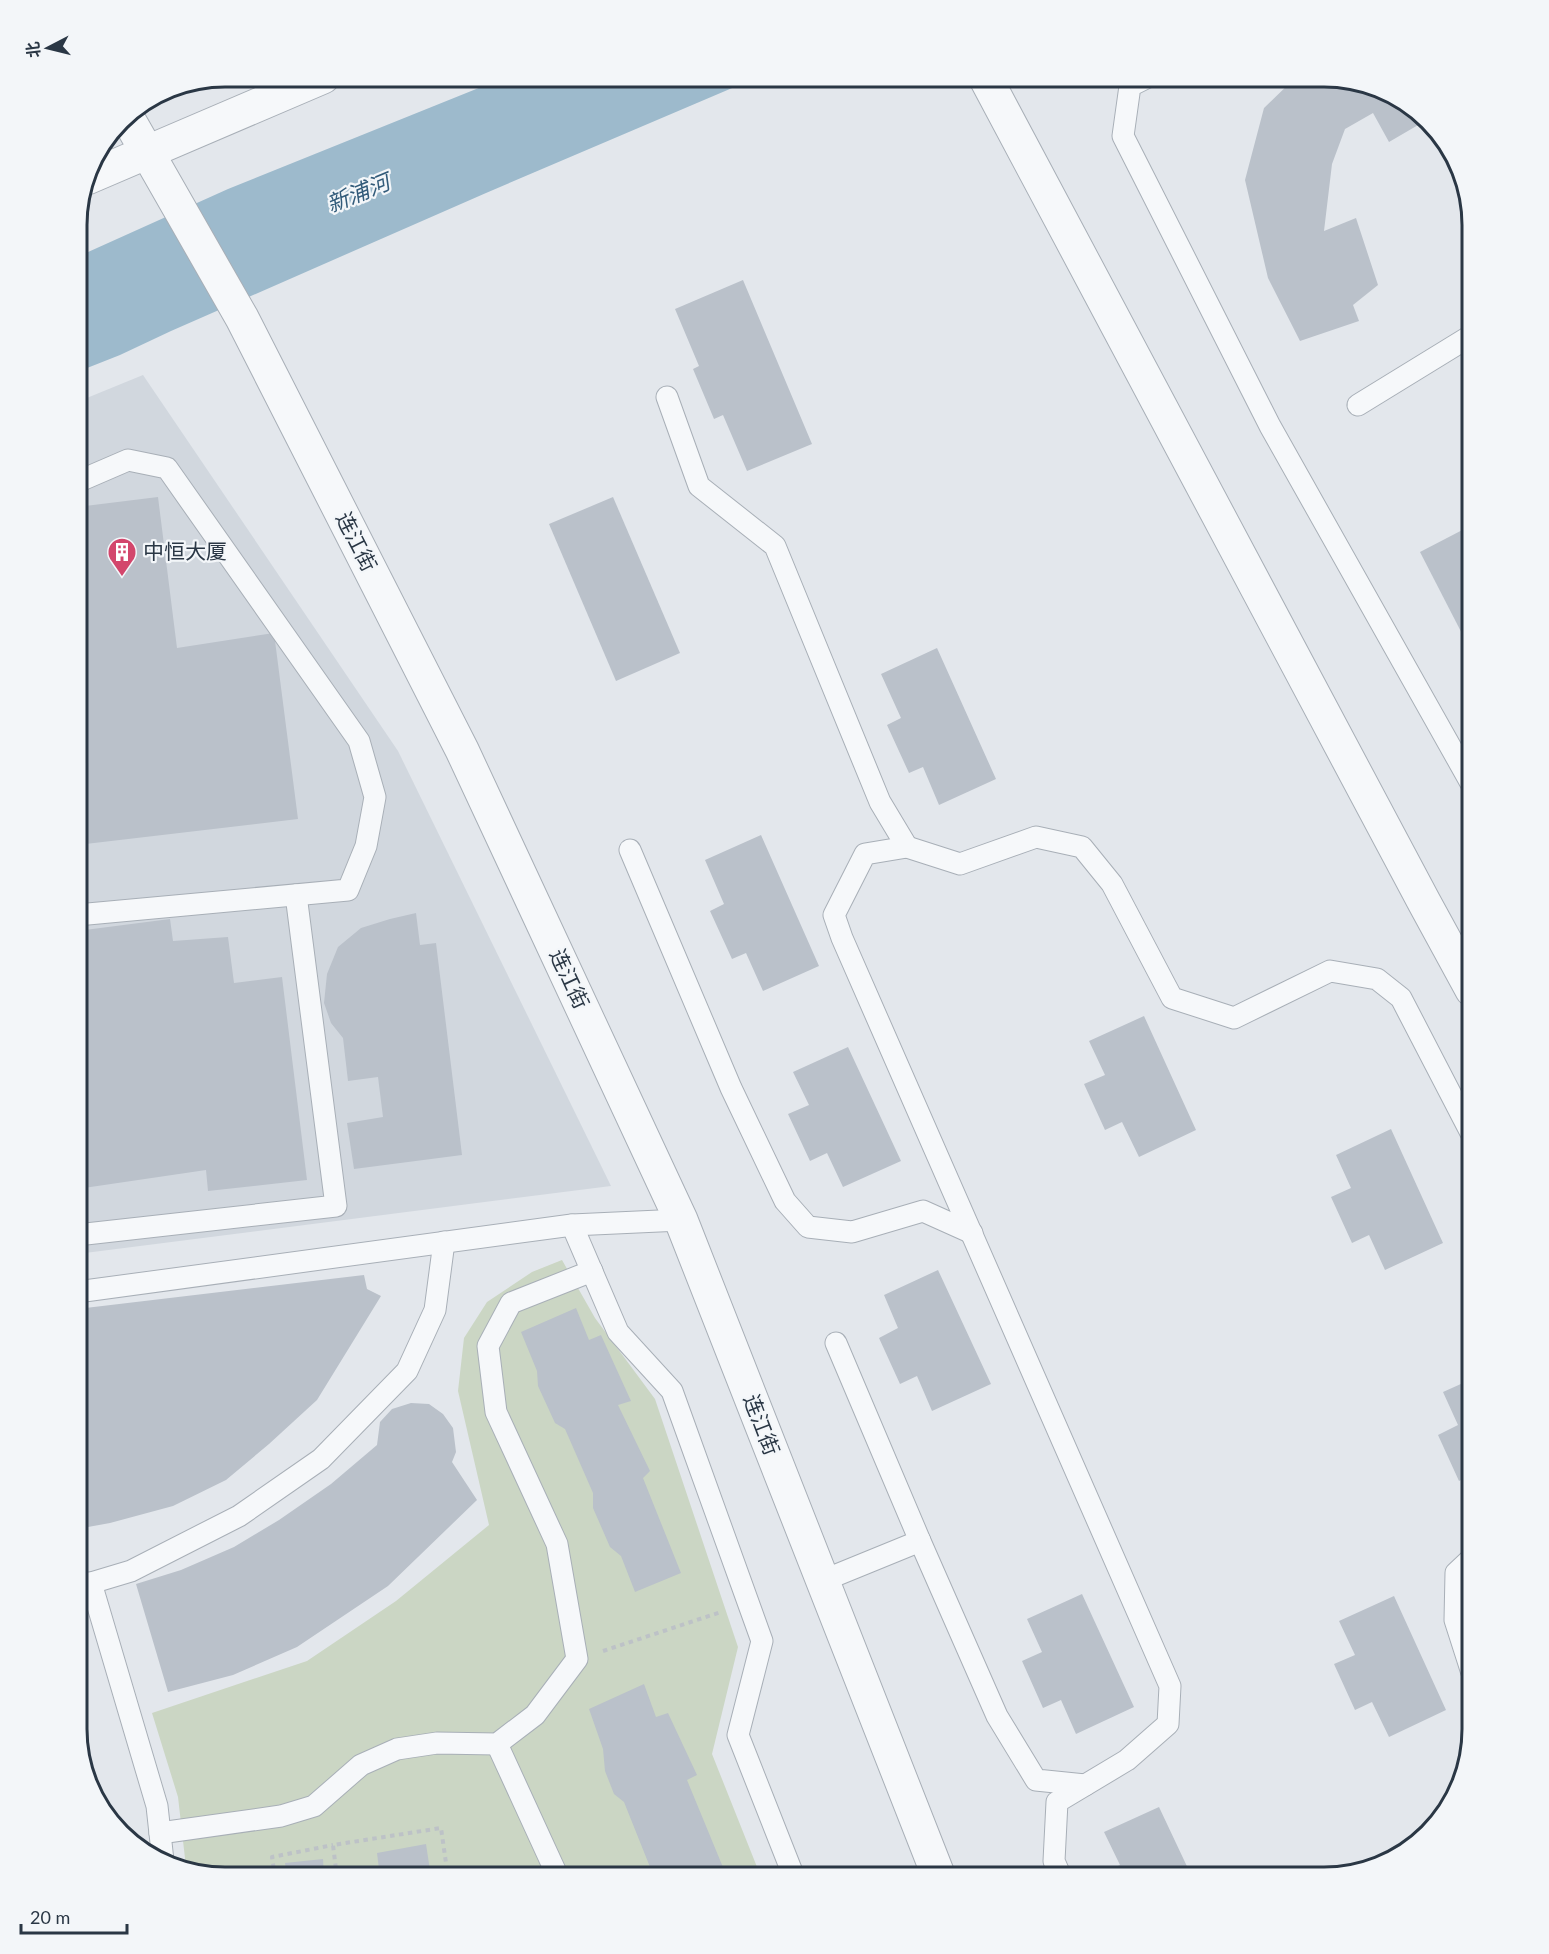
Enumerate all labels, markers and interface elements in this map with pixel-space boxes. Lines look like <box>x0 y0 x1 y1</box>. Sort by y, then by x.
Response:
north arrow <box>18 18 78 78</box>
text: 北 <box>22 41 43 59</box>
water label: 新浦河 <box>322 166 397 217</box>
street label: 连江街 <box>332 508 383 575</box>
building icon: 中恒大厦 <box>106 536 138 578</box>
place label: 中恒大厦 <box>143 538 227 563</box>
street label: 连江街 <box>546 945 595 1012</box>
street label: 连江街 <box>739 1391 785 1458</box>
scale bar <box>21 1897 128 1935</box>
text: 20 m <box>30 1906 70 1928</box>

